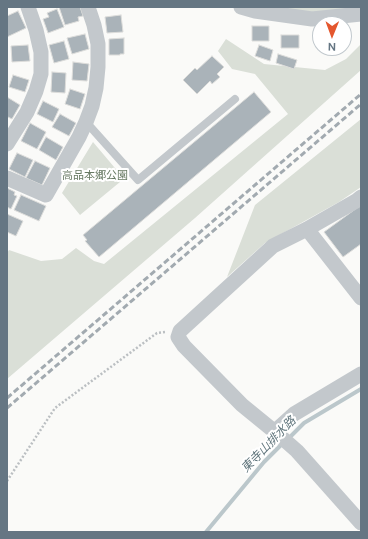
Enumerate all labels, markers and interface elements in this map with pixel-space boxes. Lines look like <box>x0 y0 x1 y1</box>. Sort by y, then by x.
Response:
north arrow <box>312 16 352 56</box>
text: N <box>328 40 336 54</box>
park label: 高品本郷公園 <box>62 169 128 183</box>
water label: 東寺山排水路 <box>239 414 299 476</box>

